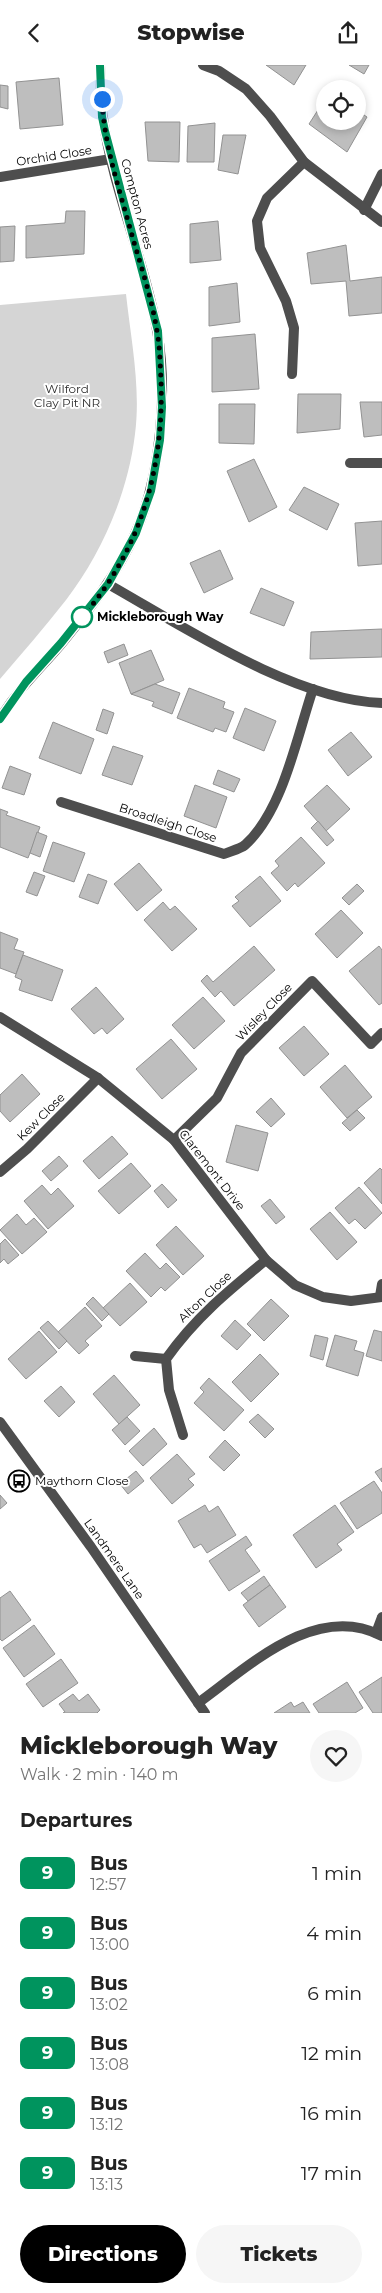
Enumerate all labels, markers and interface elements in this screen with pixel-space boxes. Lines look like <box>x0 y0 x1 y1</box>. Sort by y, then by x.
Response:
icon: back <box>20 19 48 47</box>
text: Stopwise <box>137 19 245 46</box>
icon: share <box>334 19 362 47</box>
map controls <box>316 80 366 130</box>
button: locate <box>316 80 366 130</box>
your location <box>90 87 115 112</box>
street label: Orchid Close <box>15 142 93 169</box>
street label: Compton Acres <box>118 157 157 251</box>
park label: Wilford Clay Pit NR <box>34 381 101 410</box>
marker: Mickleborough Way <box>71 606 93 628</box>
place label: Mickleborough Way <box>97 609 224 624</box>
street label: Broadleigh Close <box>117 800 219 845</box>
street label: Wisley Close <box>232 980 295 1044</box>
street label: Kew Close <box>14 1090 68 1144</box>
street label: Claremont Drive <box>176 1126 249 1213</box>
street label: Alton Close <box>175 1268 234 1325</box>
bus stop icon: Maythorn Close <box>7 1469 31 1493</box>
place label: Maythorn Close <box>35 1473 129 1488</box>
street label: Landmere Lane <box>81 1516 148 1602</box>
button: heart <box>310 1730 362 1782</box>
text: Mickleborough Way <box>20 1731 277 1760</box>
text: Walk · 2 min · 140 m <box>20 1765 179 1784</box>
text: Departures <box>20 1809 132 1832</box>
text: Bus <box>90 1852 128 1875</box>
text: 9 <box>42 1862 53 1884</box>
text: 1 min <box>312 1862 362 1885</box>
text: 12:57 <box>90 1875 127 1894</box>
text: Bus <box>90 1912 128 1935</box>
text: 9 <box>42 1922 53 1944</box>
text: 4 min <box>306 1922 362 1945</box>
text: 13:00 <box>90 1935 129 1954</box>
text: Bus <box>90 1972 128 1995</box>
text: 9 <box>42 1982 53 2004</box>
text: 6 min <box>307 1982 362 2005</box>
text: 13:02 <box>90 1995 128 2014</box>
text: Bus <box>90 2032 128 2055</box>
text: 9 <box>42 2042 53 2064</box>
text: 12 min <box>301 2042 362 2065</box>
text: 13:08 <box>90 2055 129 2074</box>
text: Bus <box>90 2092 128 2115</box>
text: 9 <box>42 2102 53 2124</box>
text: 16 min <box>300 2102 362 2125</box>
text: 13:12 <box>90 2115 123 2134</box>
text: Bus <box>90 2152 128 2175</box>
text: 9 <box>42 2162 53 2184</box>
text: 17 min <box>301 2162 362 2185</box>
text: 13:13 <box>90 2175 123 2194</box>
button: Directions <box>20 2225 186 2283</box>
button: Tickets <box>196 2225 362 2283</box>

